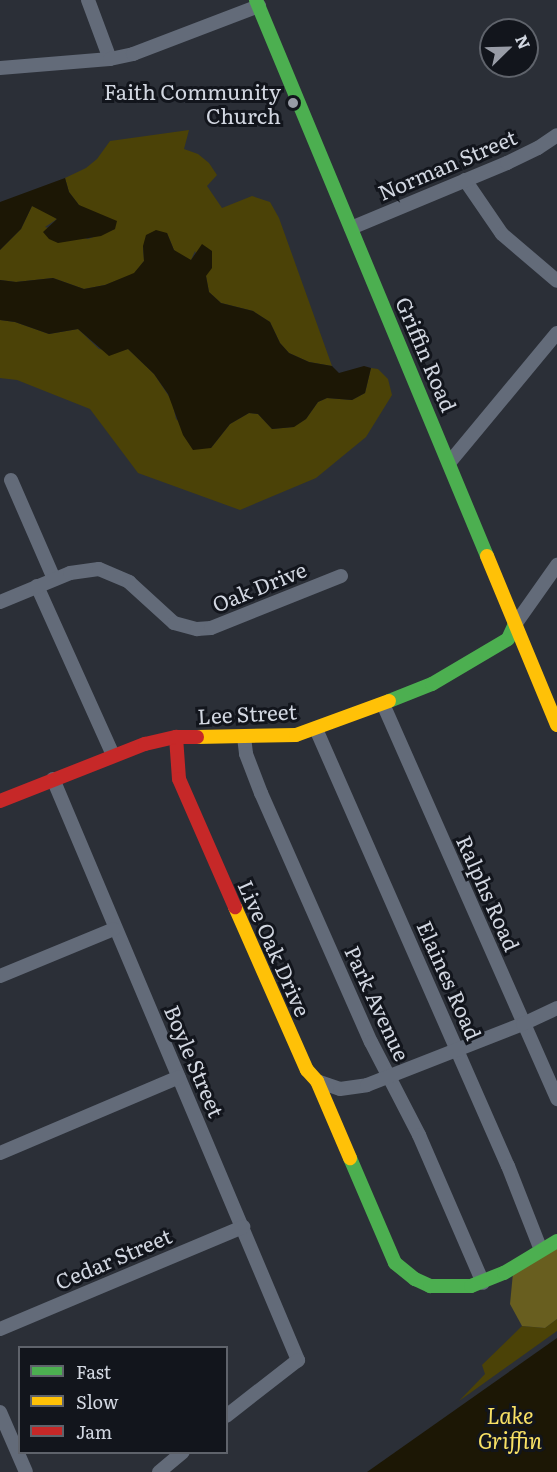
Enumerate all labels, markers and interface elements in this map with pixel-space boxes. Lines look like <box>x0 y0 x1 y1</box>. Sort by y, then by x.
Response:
north arrow <box>479 18 539 78</box>
text: N <box>510 31 537 53</box>
place label: Faith Community Church <box>104 78 281 128</box>
marker: Faith Community Church <box>286 96 300 110</box>
street label: Norman Street <box>374 123 520 205</box>
street label: Griffin Road <box>391 293 463 415</box>
street label: Oak Drive <box>208 556 310 616</box>
street label: Lee Street <box>197 698 297 728</box>
street label: Ralphs Road <box>452 831 526 955</box>
street label: Live Oak Drive <box>234 876 316 1020</box>
street label: Elaines Road <box>413 917 487 1043</box>
street label: Park Avenue <box>340 941 416 1065</box>
street label: Boyle Street <box>160 1001 230 1121</box>
street label: Cedar Street <box>51 1222 175 1294</box>
legend <box>18 1346 228 1454</box>
text: Fast <box>76 1358 111 1385</box>
text: Slow <box>76 1388 118 1415</box>
water label: Lake Griffin <box>478 1401 542 1452</box>
text: Jam <box>76 1418 112 1445</box>

